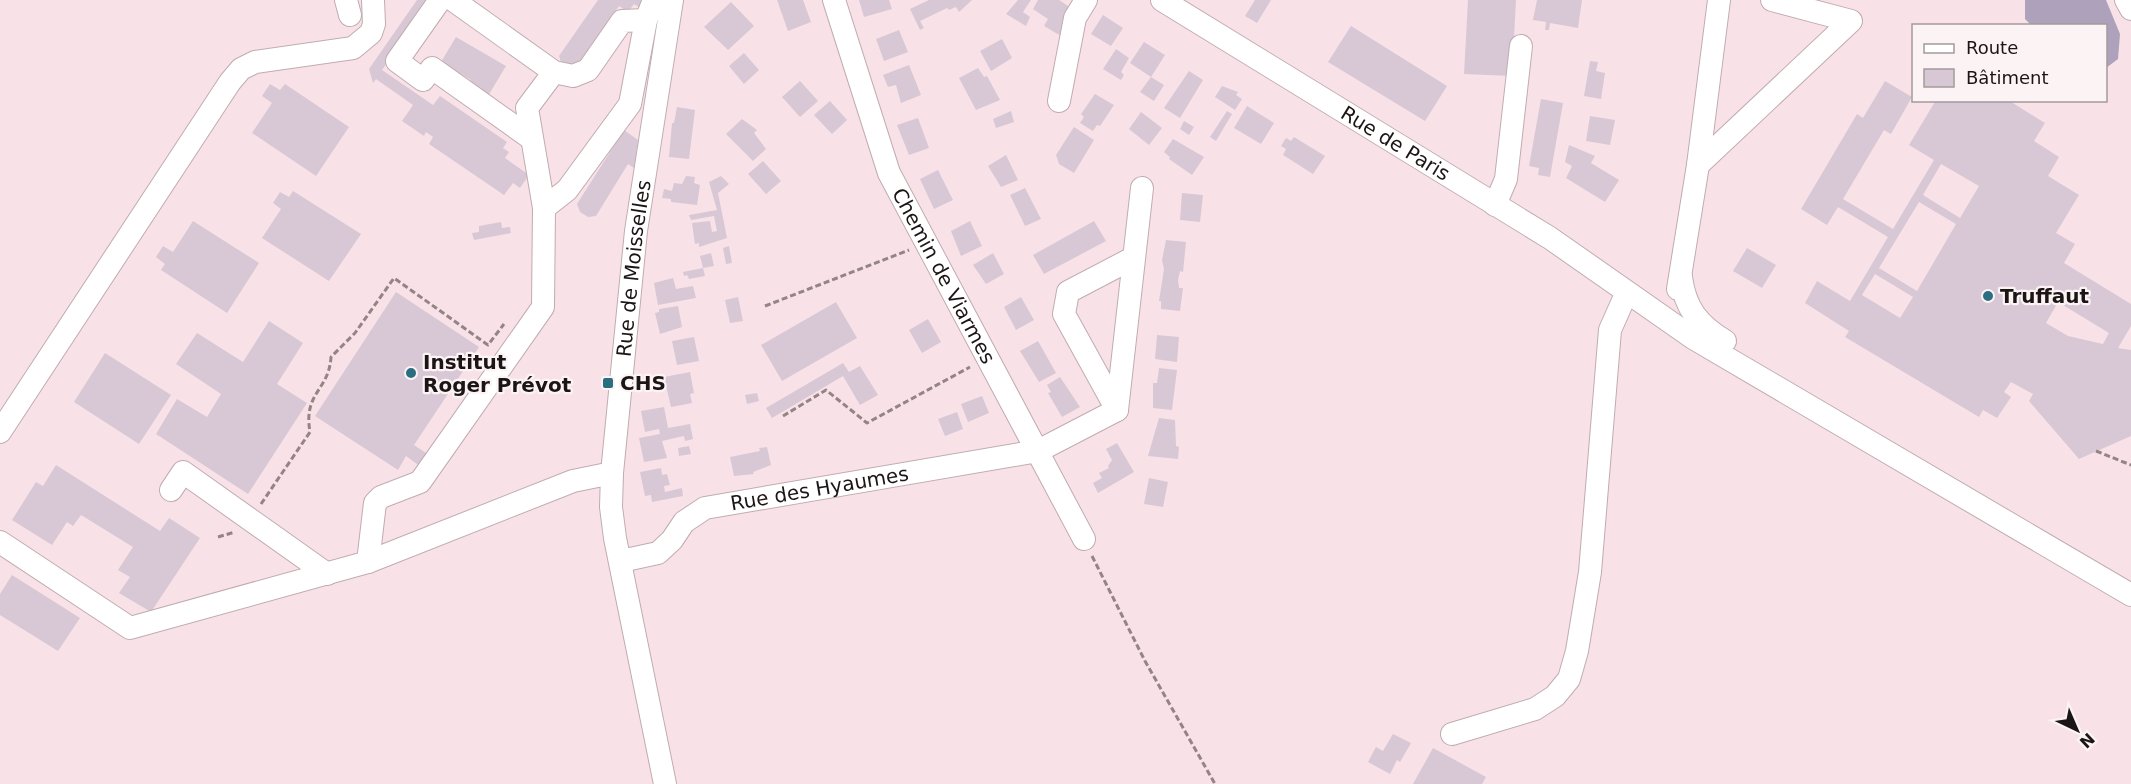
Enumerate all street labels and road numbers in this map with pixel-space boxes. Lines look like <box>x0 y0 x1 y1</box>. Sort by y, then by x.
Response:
street label: Rue de Paris <box>1337 101 1454 186</box>
street label: Rue de Moisselles <box>612 178 656 358</box>
street label: Chemin de Viarmes <box>887 184 1000 368</box>
street label: Rue des Hyaumes <box>729 461 910 515</box>

